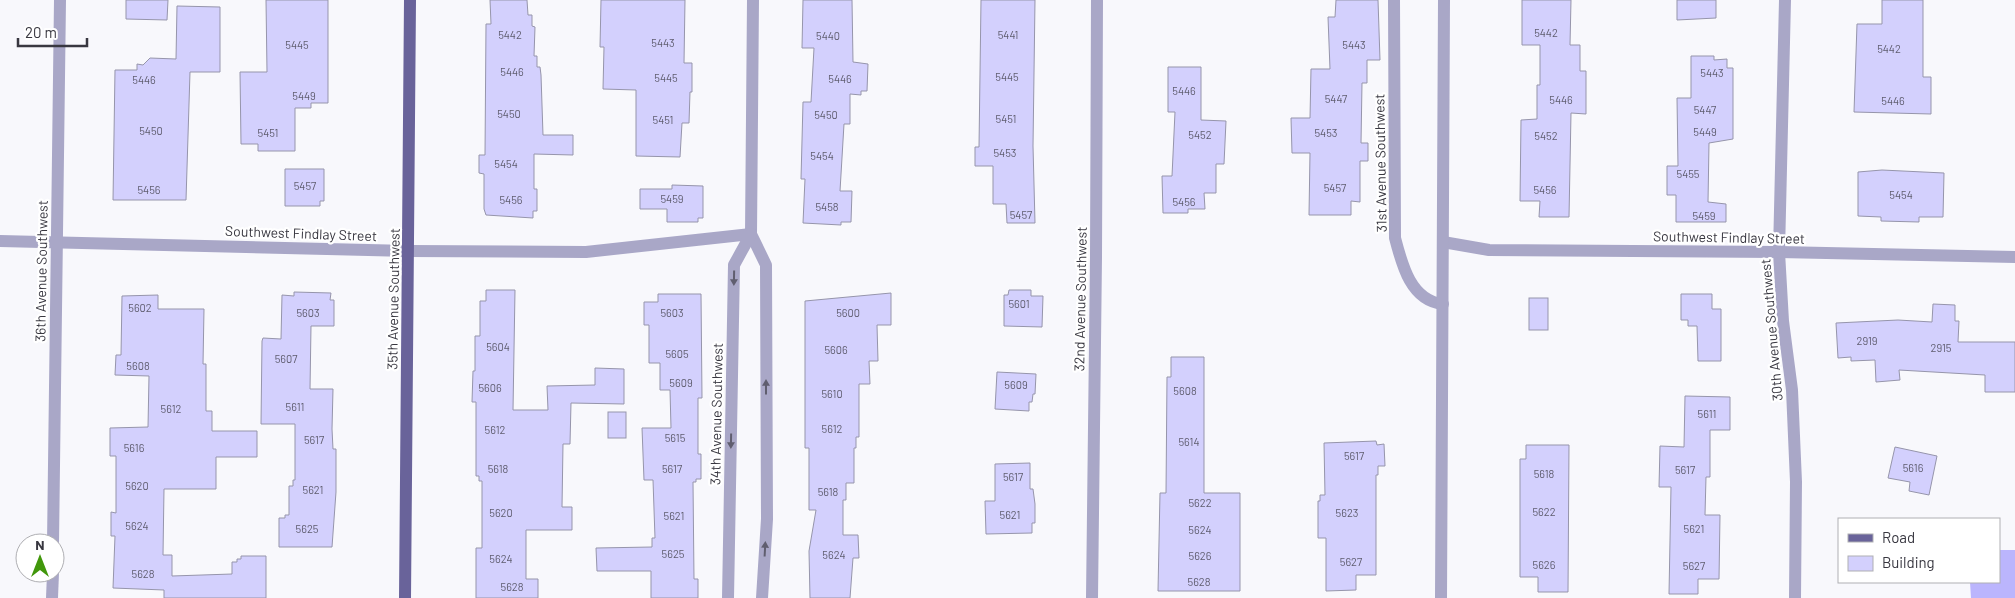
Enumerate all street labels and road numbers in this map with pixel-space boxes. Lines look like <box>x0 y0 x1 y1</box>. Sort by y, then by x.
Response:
street label: 31st Avenue Southwest <box>1370 93 1390 233</box>
street label: 36th Avenue Southwest <box>31 200 51 342</box>
street label: Southwest Findlay Street <box>225 222 377 244</box>
street label: 32nd Avenue Southwest <box>1070 226 1090 372</box>
street label: Southwest Findlay Street <box>1653 227 1805 247</box>
street label: 35th Avenue Southwest <box>383 228 403 370</box>
street label: 30th Avenue Southwest <box>1756 258 1786 402</box>
street label: 34th Avenue Southwest <box>706 343 726 485</box>

